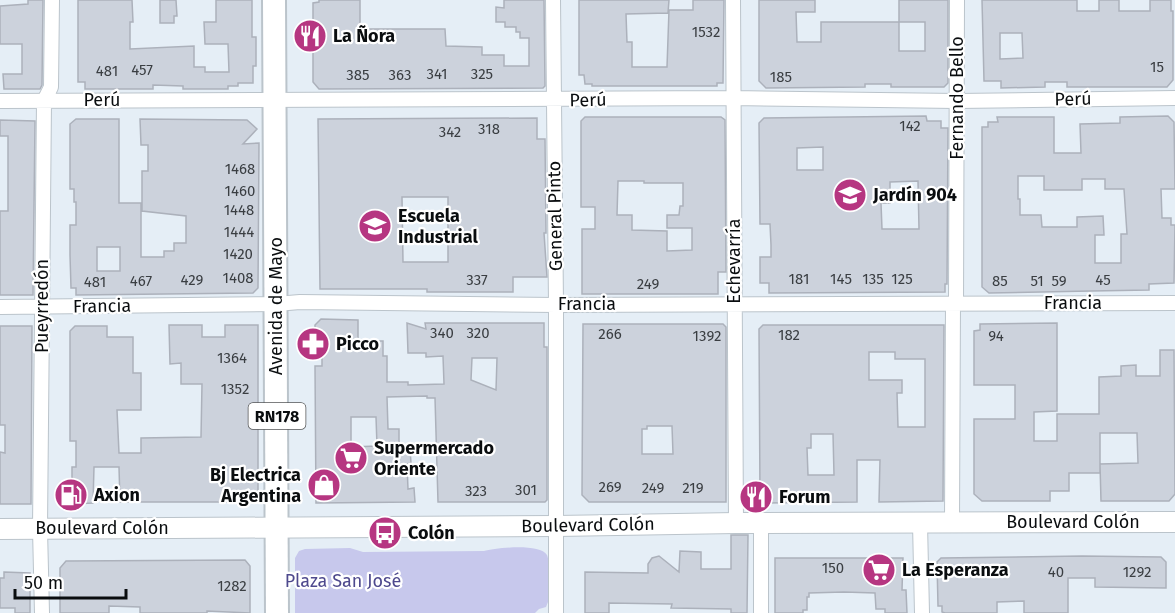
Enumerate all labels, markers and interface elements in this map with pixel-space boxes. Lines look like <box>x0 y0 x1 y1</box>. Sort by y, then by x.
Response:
restaurant icon: La Ñora <box>292 18 328 54</box>
house number: 1532 <box>692 23 720 41</box>
place label: La Ñora <box>333 25 395 47</box>
street label: Fernando Bello <box>946 36 968 160</box>
house number: 15 <box>1150 58 1164 76</box>
house number: 457 <box>131 61 153 79</box>
house number: 481 <box>96 62 118 80</box>
house number: 341 <box>426 65 448 83</box>
house number: 325 <box>471 65 493 83</box>
house number: 385 <box>346 66 370 84</box>
house number: 363 <box>389 66 411 84</box>
house number: 185 <box>770 68 792 86</box>
street label: Perú <box>1054 88 1092 110</box>
street label: Perú <box>83 89 121 111</box>
street label: Perú <box>569 89 607 111</box>
house number: 142 <box>899 117 921 135</box>
house number: 318 <box>478 120 500 138</box>
house number: 342 <box>439 123 461 141</box>
house number: 1468 <box>225 160 255 178</box>
street label: General Pinto <box>543 161 567 271</box>
school or university icon: Jardín 904 <box>832 177 868 213</box>
house number: 1460 <box>225 182 255 200</box>
place label: Jardín 904 <box>872 184 957 206</box>
house number: 1448 <box>224 201 254 219</box>
place label: Escuela Industrial <box>398 205 478 248</box>
school or university icon: Escuela Industrial <box>357 208 393 244</box>
street label: Echevarría <box>723 218 745 304</box>
house number: 1444 <box>224 223 254 241</box>
street label: Avenida de Mayo <box>265 237 287 375</box>
house number: 1420 <box>223 245 253 263</box>
street label: Pueyrredón <box>31 259 53 353</box>
house number: 1408 <box>222 269 254 287</box>
house number: 181 <box>789 270 809 288</box>
house number: 145 <box>830 270 852 288</box>
house number: 135 <box>862 270 884 288</box>
house number: 125 <box>891 270 913 288</box>
house number: 429 <box>181 271 204 289</box>
house number: 337 <box>466 271 488 289</box>
house number: 45 <box>1095 271 1111 289</box>
house number: 467 <box>130 272 152 290</box>
house number: 85 <box>992 272 1008 290</box>
house number: 51 <box>1030 272 1044 290</box>
house number: 59 <box>1051 272 1067 290</box>
house number: 481 <box>84 273 106 291</box>
house number: 249 <box>637 275 659 293</box>
street label: Francia <box>1044 292 1102 314</box>
street label: Francia <box>558 293 616 315</box>
street label: Francia <box>73 294 131 318</box>
house number: 340 <box>430 324 454 342</box>
house number: 320 <box>466 324 490 342</box>
house number: 266 <box>598 325 622 343</box>
pharmacy icon: Picco <box>295 326 331 362</box>
house number: 182 <box>778 326 800 344</box>
house number: 1392 <box>693 327 721 345</box>
house number: 94 <box>988 327 1004 345</box>
place label: Picco <box>336 333 379 355</box>
house number: 1364 <box>217 349 247 367</box>
house number: 1352 <box>221 380 249 398</box>
road number: RN178 <box>248 403 306 429</box>
place label: Supermercado Oriente <box>374 437 494 480</box>
supermarket icon: Supermercado Oriente <box>333 440 369 476</box>
place label: Bj Electrica Argentina <box>210 464 301 507</box>
shop icon: Bj Electrica Argentina <box>306 467 342 503</box>
fuel station icon: Axion <box>53 477 89 513</box>
house number: 269 <box>598 478 622 496</box>
house number: 249 <box>642 479 664 497</box>
house number: 219 <box>682 479 704 497</box>
restaurant icon: Forum <box>738 479 774 515</box>
house number: 301 <box>515 481 537 499</box>
house number: 323 <box>465 482 487 500</box>
place label: Axion <box>93 484 140 506</box>
place label: Forum <box>779 486 830 508</box>
street label: Boulevard Colón <box>1006 511 1140 533</box>
street label: Boulevard Colón <box>521 513 655 537</box>
bus stop icon: Colón <box>367 515 403 551</box>
street label: Boulevard Colón <box>35 517 169 539</box>
place label: Colón <box>408 522 455 544</box>
supermarket icon: La Esperanza <box>861 552 897 588</box>
house number: 150 <box>822 559 844 577</box>
place label: La Esperanza <box>902 559 1009 581</box>
scale bar <box>15 562 126 600</box>
house number: 40 <box>1048 563 1064 581</box>
house number: 1292 <box>1123 563 1151 581</box>
park label: Plaza San José <box>285 570 401 592</box>
text: 50 m <box>24 572 63 594</box>
house number: 1282 <box>217 577 247 595</box>

